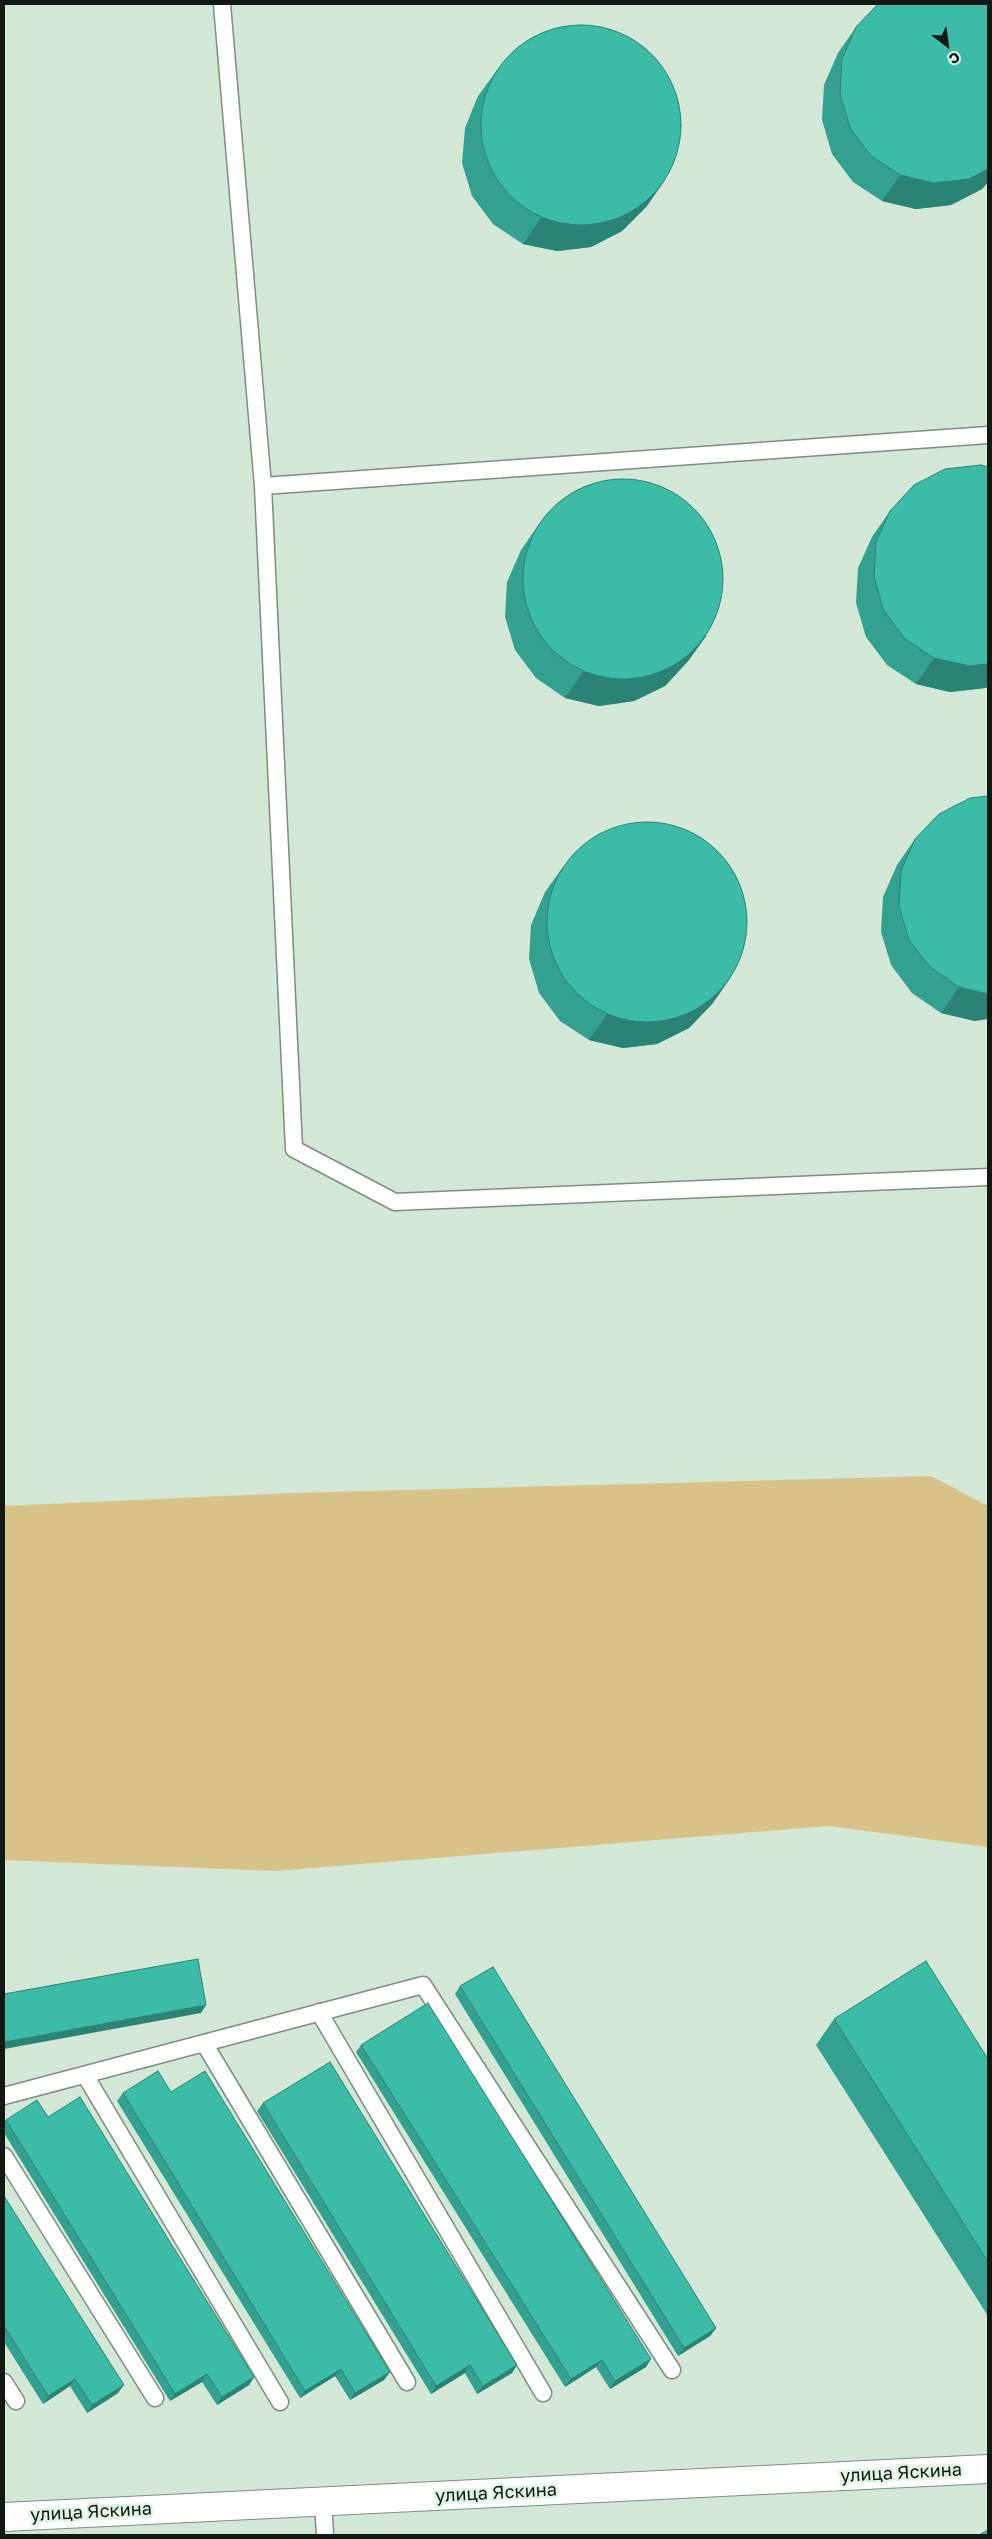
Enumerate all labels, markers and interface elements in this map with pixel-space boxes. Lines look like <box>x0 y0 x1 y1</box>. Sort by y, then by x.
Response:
north arrow <box>922 20 972 70</box>
text: С <box>946 49 963 68</box>
street label: улица Яскина <box>840 2459 962 2487</box>
street label: улица Яскина <box>435 2479 557 2507</box>
street label: улица Яскина <box>30 2498 152 2526</box>

